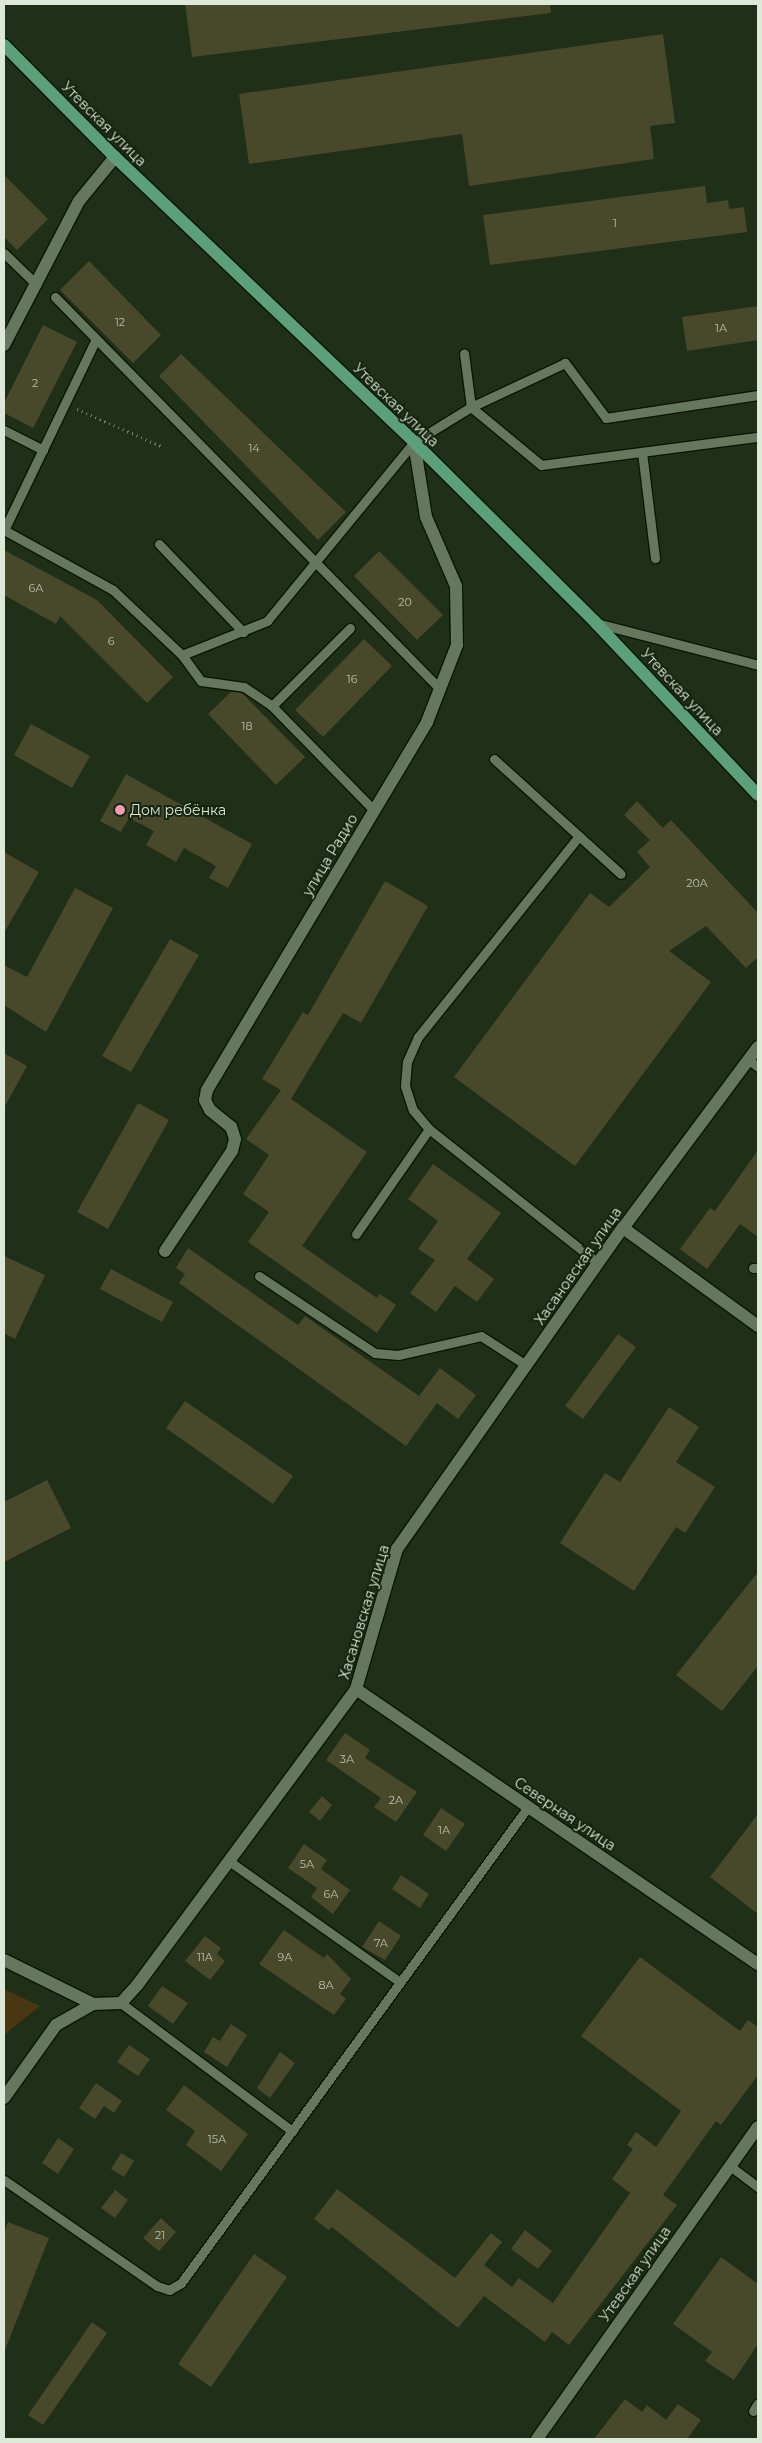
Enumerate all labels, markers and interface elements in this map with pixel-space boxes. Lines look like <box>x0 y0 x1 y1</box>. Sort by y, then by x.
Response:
street label: Утевская улица <box>58 78 150 170</box>
house number: 1 <box>613 216 617 230</box>
house number: 12 <box>115 315 125 329</box>
house number: 1А <box>715 321 727 335</box>
street label: Утевская улица <box>350 360 442 450</box>
house number: 2 <box>32 376 38 390</box>
house number: 14 <box>248 441 260 455</box>
house number: 6А <box>29 581 43 595</box>
house number: 20 <box>398 595 412 609</box>
house number: 6 <box>108 634 114 648</box>
street label: Утевская улица <box>637 645 727 739</box>
house number: 16 <box>347 672 357 686</box>
house number: 18 <box>242 719 252 733</box>
place label: Дом ребёнка <box>130 802 226 818</box>
marker: Дом ребёнка <box>114 804 126 816</box>
street label: улица Радио <box>299 811 361 899</box>
house number: 20А <box>686 876 708 890</box>
street label: Хасановская улица <box>531 1204 625 1328</box>
street label: Хасановская улица <box>336 1543 392 1681</box>
house number: 3А <box>340 1752 354 1766</box>
street label: Северная улица <box>511 1774 619 1854</box>
house number: 2А <box>389 1793 403 1807</box>
house number: 1А <box>438 1823 450 1837</box>
house number: 5А <box>300 1857 314 1871</box>
house number: 6А <box>324 1887 338 1901</box>
house number: 7А <box>374 1936 388 1950</box>
house number: 11А <box>197 1950 213 1964</box>
house number: 9А <box>278 1950 292 1964</box>
house number: 8А <box>318 1978 334 1992</box>
house number: 15А <box>208 2132 226 2146</box>
street label: Утевская улица <box>596 2223 674 2325</box>
house number: 21 <box>155 2228 165 2242</box>

